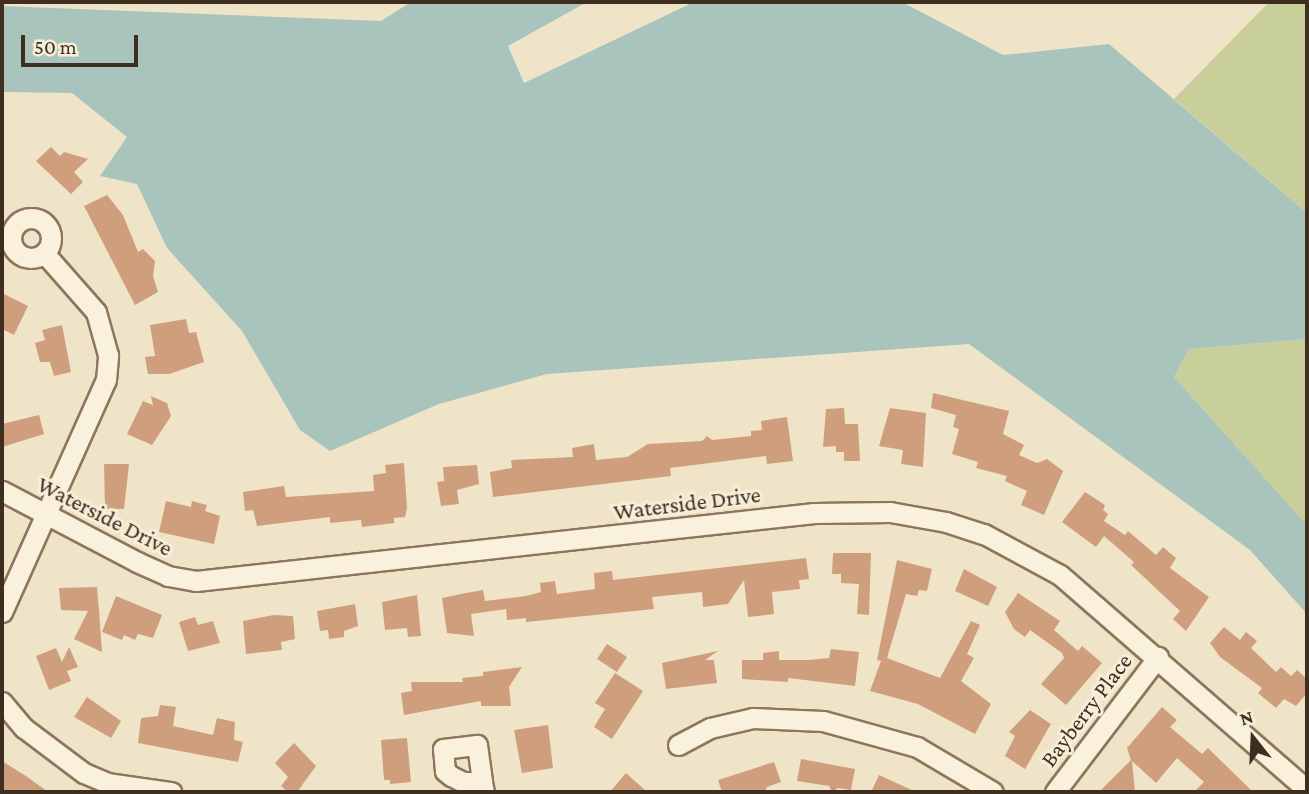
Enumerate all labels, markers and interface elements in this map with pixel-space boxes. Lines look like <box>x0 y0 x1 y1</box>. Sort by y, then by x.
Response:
scale bar <box>24 21 142 65</box>
text: 50 m <box>34 35 77 59</box>
street label: Waterside Drive <box>33 470 177 562</box>
street label: Waterside Drive <box>612 480 762 526</box>
street label: Bayberry Place <box>1034 648 1138 772</box>
north arrow <box>1218 703 1288 773</box>
text: N <box>1237 706 1256 730</box>

